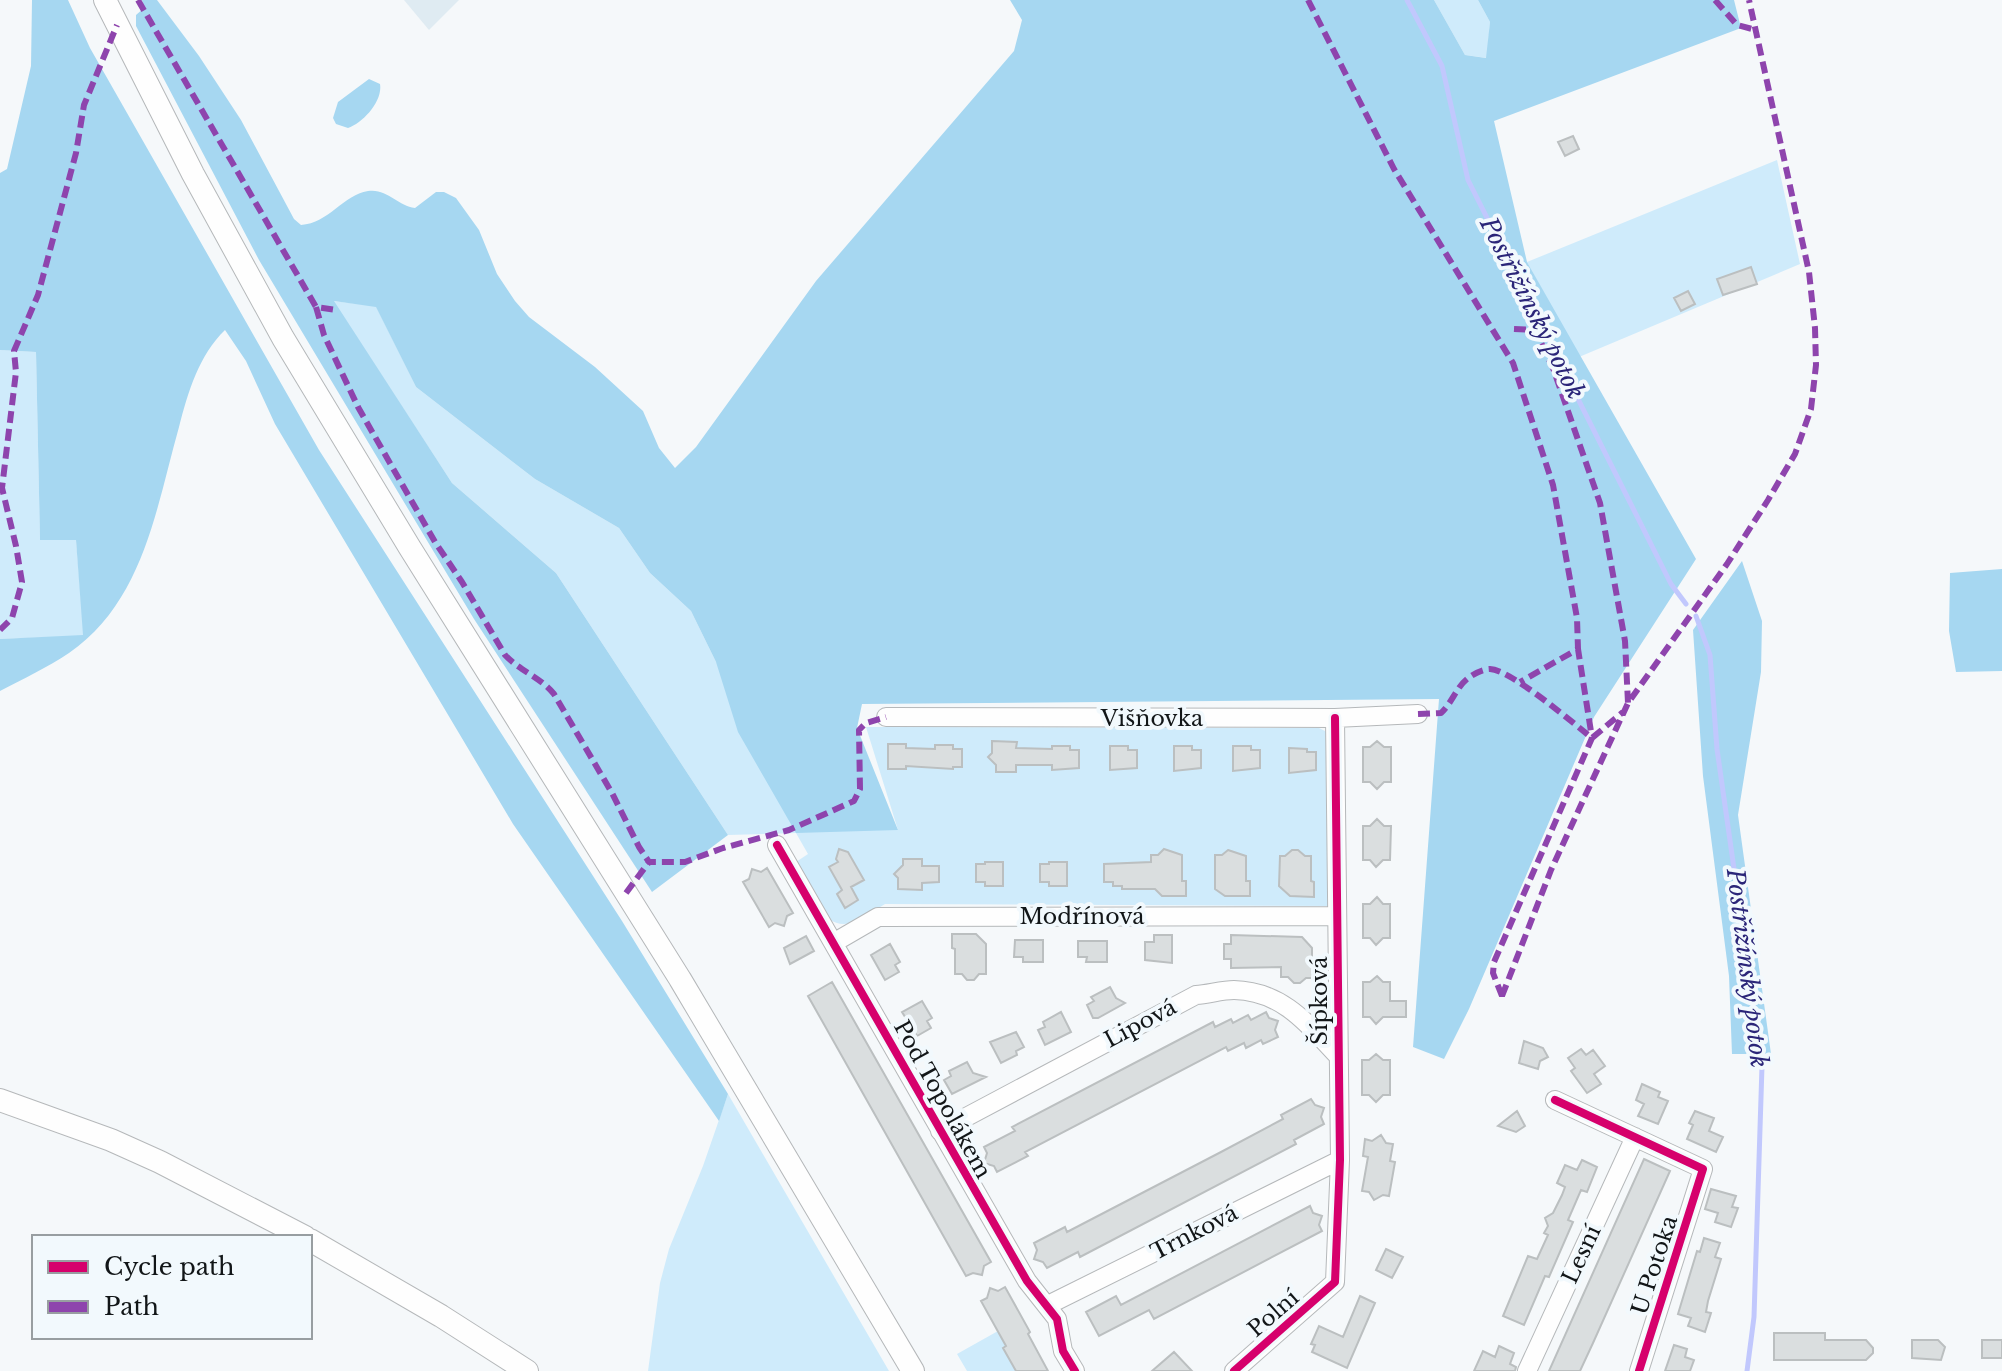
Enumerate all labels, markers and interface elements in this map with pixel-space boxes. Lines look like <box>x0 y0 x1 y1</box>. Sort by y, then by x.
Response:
water label: Postřižínský potok <box>1474 211 1591 404</box>
street label: Višňovka <box>1100 705 1204 732</box>
water label: Postřižínský potok <box>1721 866 1774 1069</box>
street label: Modřínová <box>1019 903 1145 930</box>
street label: Šípková <box>1305 956 1333 1045</box>
street label: Lipová <box>1100 993 1182 1054</box>
street label: Pod Topolákem <box>888 1015 997 1183</box>
street label: Trnková <box>1146 1199 1243 1266</box>
street label: U Potoka <box>1626 1211 1683 1318</box>
street label: Lesní <box>1556 1220 1607 1288</box>
legend <box>32 1235 312 1339</box>
text: Cycle path <box>104 1252 235 1281</box>
street label: Polní <box>1242 1284 1305 1343</box>
text: Path <box>104 1292 159 1321</box>

